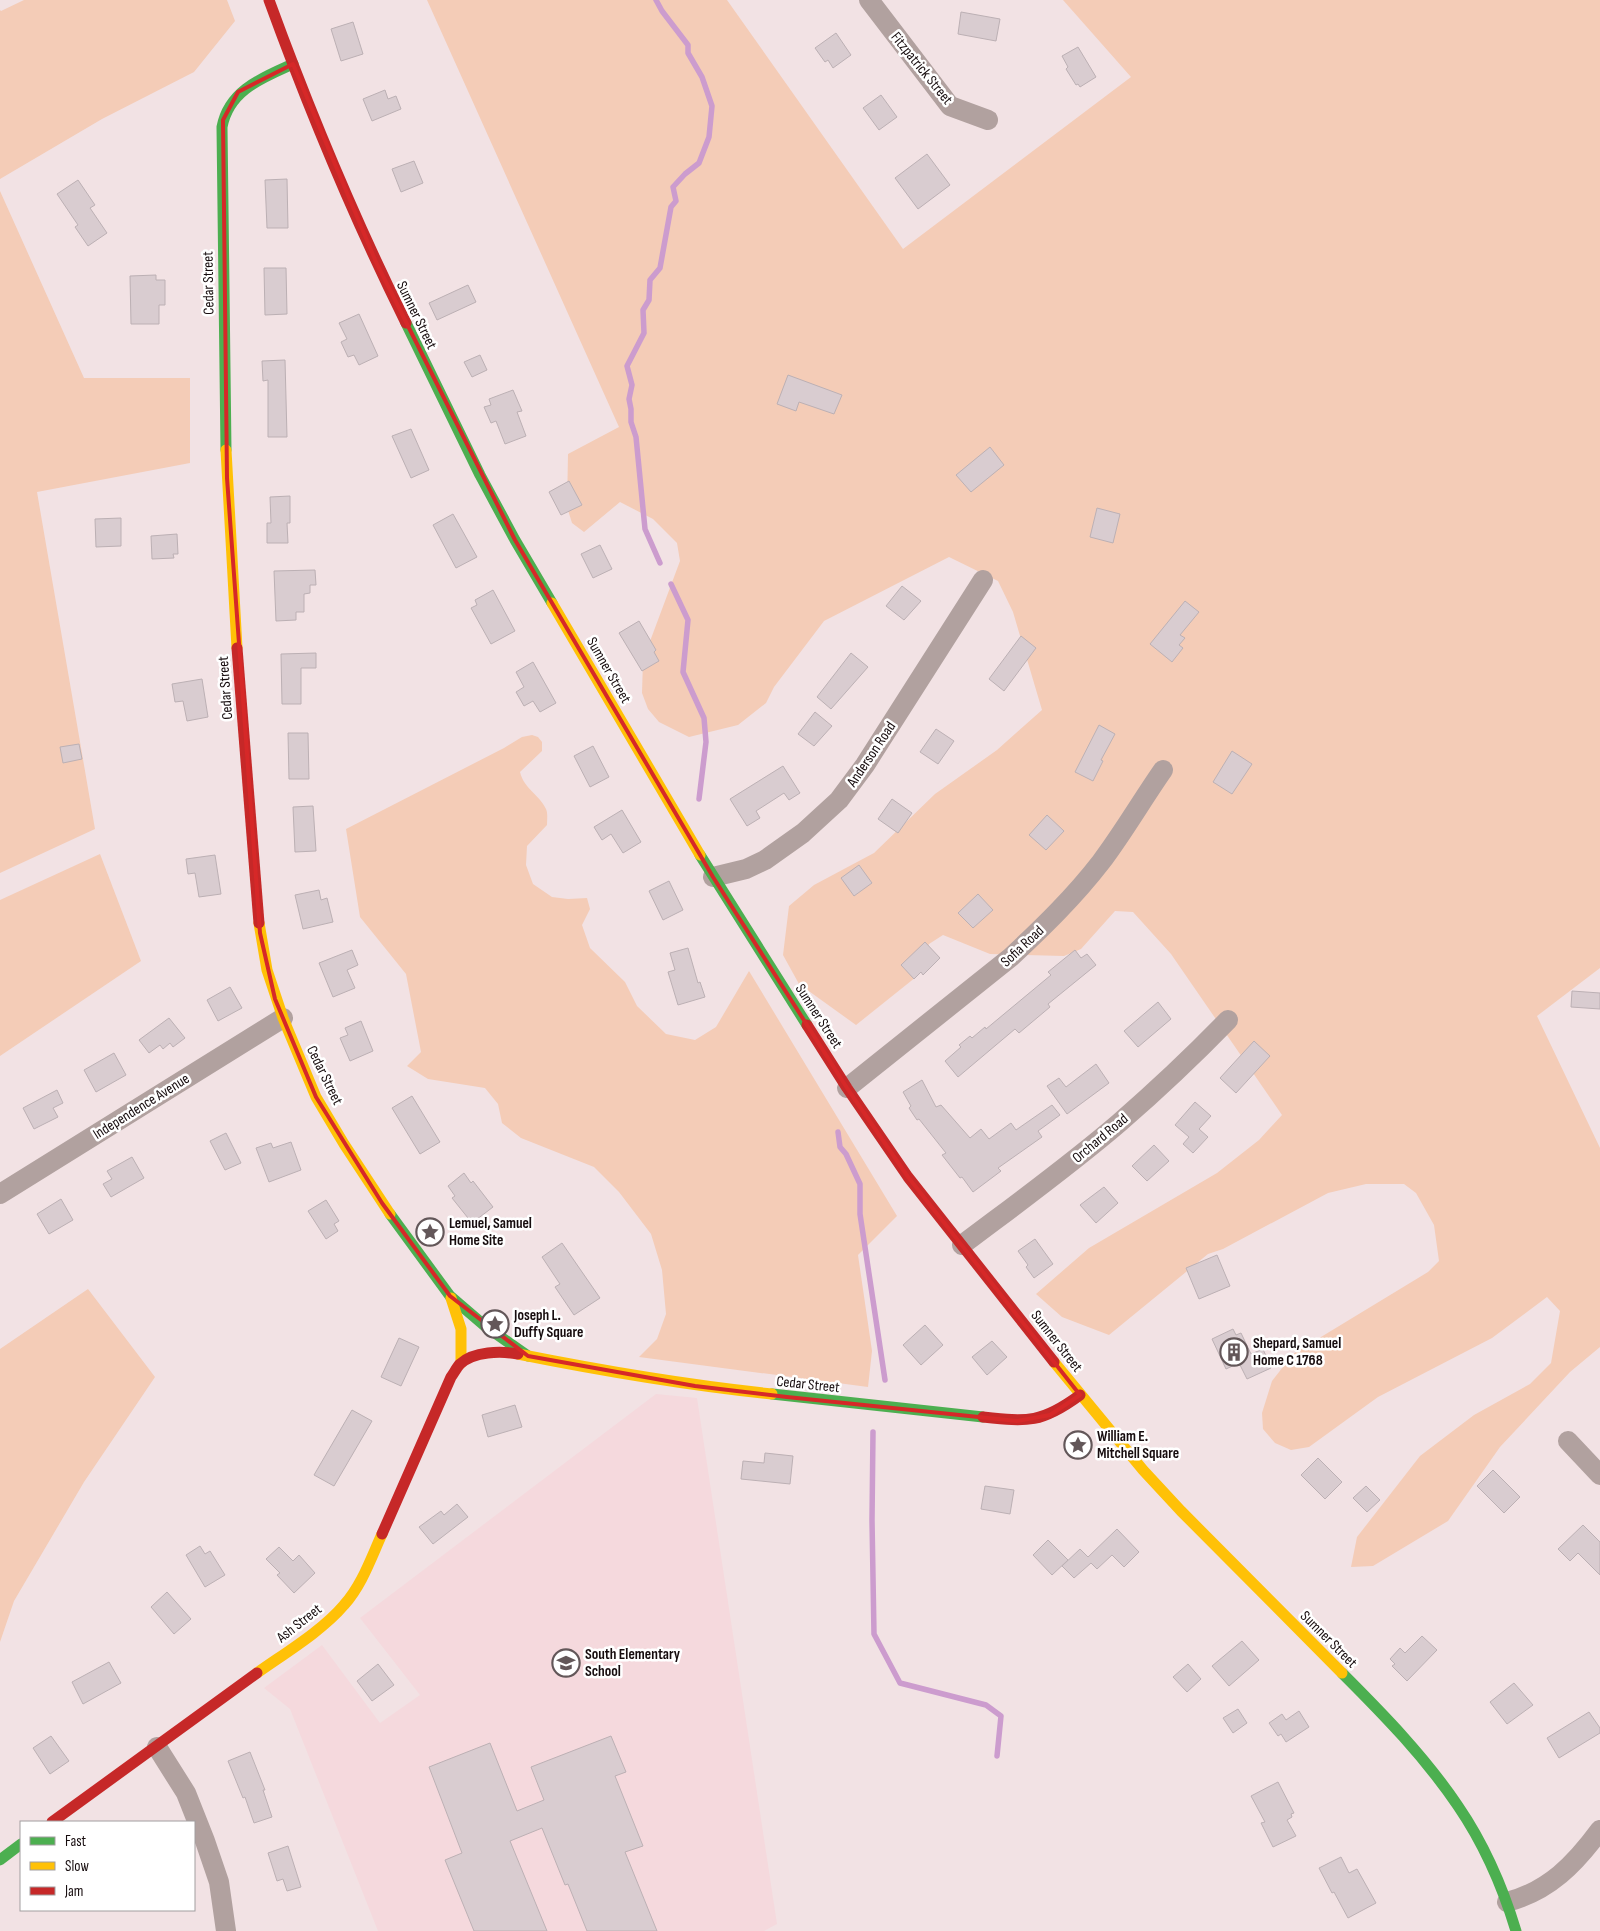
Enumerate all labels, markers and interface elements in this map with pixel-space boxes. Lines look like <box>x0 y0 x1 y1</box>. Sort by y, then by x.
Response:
street label: Fitzpatrick Street <box>886 28 957 109</box>
street label: Cedar Street <box>198 251 219 315</box>
street label: Sumner Street <box>392 278 441 353</box>
street label: Sumner Street <box>582 634 635 707</box>
street label: Cedar Street <box>214 655 237 720</box>
street label: Anderson Road <box>842 718 900 791</box>
street label: Sofia Road <box>997 922 1048 971</box>
street label: Sumner Street <box>791 980 847 1052</box>
street label: Cedar Street <box>302 1042 347 1108</box>
street label: Independence Avenue <box>90 1069 193 1144</box>
street label: Orchard Road <box>1068 1109 1132 1167</box>
place label: Lemuel, Samuel Home Site <box>449 1214 532 1250</box>
place icon: Lemuel, Samuel Home Site <box>415 1217 445 1247</box>
place label: Joseph L. Duffy Square <box>513 1306 583 1342</box>
street label: Sumner Street <box>1027 1307 1087 1376</box>
place icon: Joseph L. Duffy Square <box>480 1309 510 1339</box>
place label: Shepard, Samuel Home C 1768 <box>1253 1334 1341 1370</box>
building icon: Shepard, Samuel Home C 1768 <box>1219 1337 1249 1367</box>
street label: Cedar Street <box>775 1372 841 1397</box>
place label: William E. Mitchell Square <box>1097 1427 1179 1463</box>
place icon: William E. Mitchell Square <box>1063 1430 1093 1460</box>
street label: Ash Street <box>272 1600 326 1648</box>
street label: Sumner Street <box>1296 1607 1362 1672</box>
place label: South Elementary School <box>585 1645 681 1681</box>
school or university icon: South Elementary School <box>551 1648 581 1678</box>
legend <box>20 1821 195 1911</box>
text: Fast <box>65 1832 87 1851</box>
text: Slow <box>65 1857 89 1876</box>
text: Jam <box>64 1882 83 1901</box>

